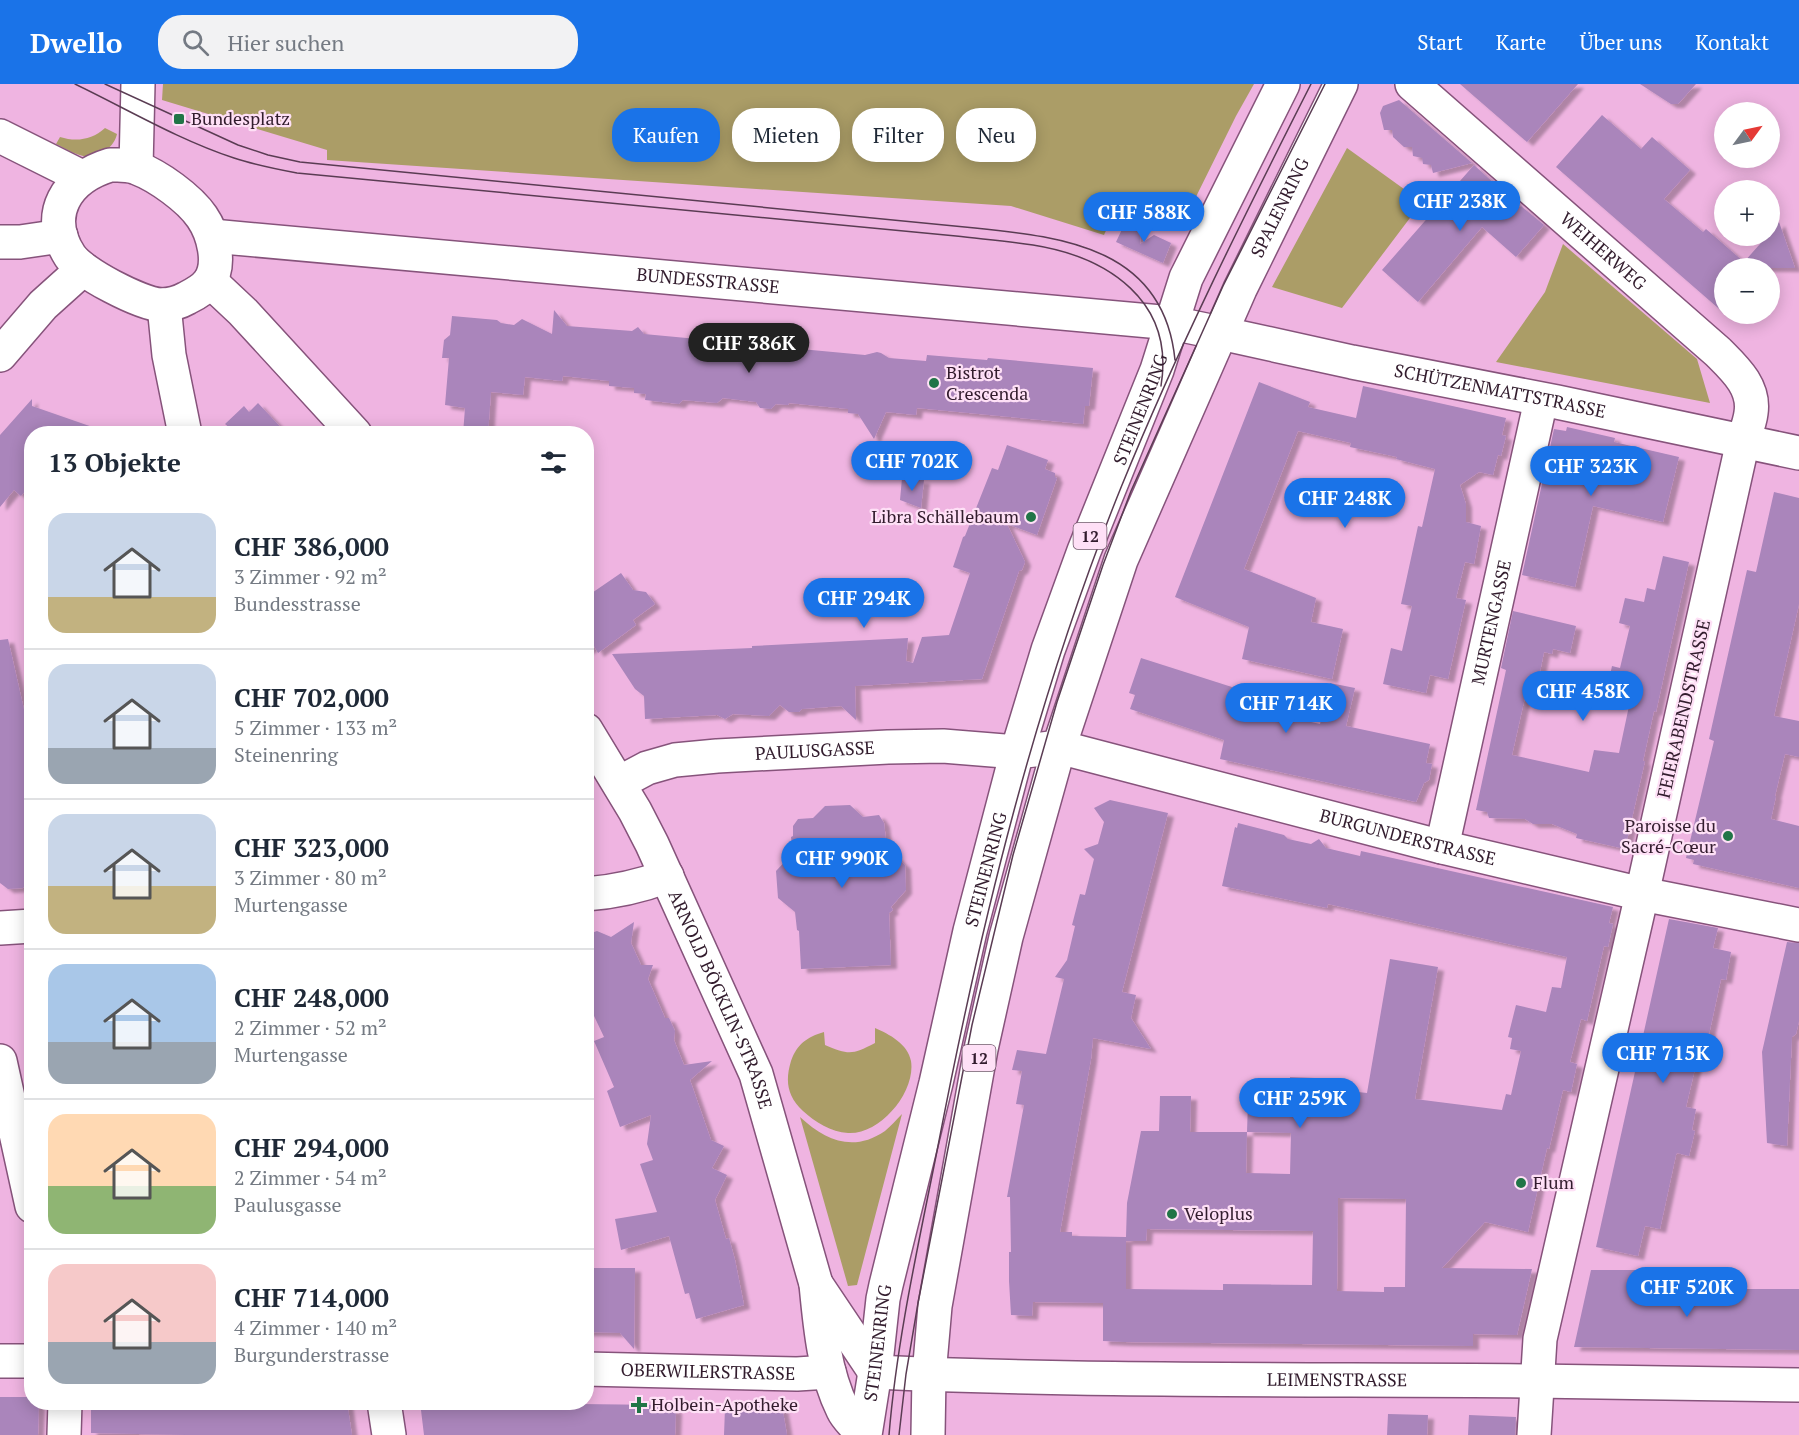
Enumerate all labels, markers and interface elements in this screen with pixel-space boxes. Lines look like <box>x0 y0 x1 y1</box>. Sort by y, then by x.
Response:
search box <box>158 15 578 69</box>
text: Dwello <box>30 24 122 61</box>
icon: search <box>179 26 212 59</box>
text: Hier suchen <box>227 28 344 57</box>
text: Start <box>1417 28 1463 56</box>
text: Karte <box>1496 28 1546 56</box>
text: Über uns <box>1579 28 1662 56</box>
text: Kontakt <box>1695 28 1769 56</box>
north arrow <box>1714 102 1780 168</box>
map controls <box>1714 102 1780 324</box>
place label: Bundesplatz <box>191 106 290 130</box>
chip: Kaufen <box>612 108 720 162</box>
chip: Mieten <box>732 108 840 162</box>
chip: Filter <box>852 108 944 162</box>
chip: Neu <box>956 108 1036 162</box>
marker: Bundesplatz <box>172 112 186 126</box>
street label: SPALENRING <box>1244 153 1314 261</box>
button: + <box>1714 180 1780 246</box>
pin: CHF 238K <box>1398 181 1522 232</box>
text: CHF 238K <box>1413 187 1507 214</box>
pin: CHF 588K <box>1082 192 1206 243</box>
text: CHF 588K <box>1097 198 1191 225</box>
street label: WEIHERWEG <box>1555 206 1652 295</box>
button: − <box>1714 258 1780 324</box>
street label: BUNDESSTRASSE <box>635 262 781 298</box>
pin: CHF 386K <box>687 323 811 374</box>
text: CHF 386K <box>702 329 796 356</box>
street label: STEINENRING <box>1107 350 1173 468</box>
street label: SCHÜTZENMATTSTRASSE <box>1392 358 1608 423</box>
place label: Bistrot Crescenda <box>946 360 1028 405</box>
marker: Bistrot Crescenda <box>927 376 941 390</box>
pin: CHF 702K <box>850 441 974 492</box>
text: 13 Objekte <box>48 445 181 479</box>
icon: filters <box>537 446 570 479</box>
pin: CHF 323K <box>1529 446 1653 497</box>
text: CHF 702K <box>865 447 959 474</box>
text: CHF 323K <box>1544 452 1638 479</box>
pin: CHF 248K <box>1283 478 1407 529</box>
text: CHF 248K <box>1298 484 1392 511</box>
place label: Libra Schällebaum <box>871 504 1019 528</box>
marker: Libra Schällebaum <box>1024 510 1038 524</box>
road number: 12 <box>1074 523 1106 549</box>
text: CHF 386,000 <box>234 529 389 563</box>
icon: home <box>96 537 168 609</box>
street label: MURTENGASSE <box>1465 557 1516 687</box>
text: 3 Zimmer · 92 m² <box>234 563 387 590</box>
pin: CHF 294K <box>802 578 926 629</box>
text: CHF 294K <box>817 584 911 611</box>
text: Bundesstrasse <box>234 590 361 617</box>
street label: FEIERABENDSTRASSE <box>1651 617 1715 800</box>
pin: CHF 458K <box>1521 671 1645 722</box>
text: CHF 458K <box>1536 677 1630 704</box>
text: CHF 702,000 <box>234 680 389 714</box>
pin: CHF 714K <box>1224 683 1348 734</box>
icon: home <box>96 688 168 760</box>
text: CHF 714K <box>1239 689 1333 716</box>
text: 5 Zimmer · 133 m² <box>234 714 397 741</box>
street label: PAULUSGASSE <box>754 735 875 765</box>
text: Steinenring <box>234 741 338 768</box>
street label: BURGUNDERSTRASSE <box>1317 803 1498 870</box>
street label: STEINENRING <box>959 809 1012 929</box>
place label: Paroisse du Sacré-Cœur <box>1621 813 1716 858</box>
marker: Paroisse du Sacré-Cœur <box>1721 829 1735 843</box>
text: CHF 323,000 <box>234 830 389 864</box>
icon: home <box>96 838 168 910</box>
pin: CHF 990K <box>780 838 904 889</box>
text: CHF 990K <box>795 844 889 871</box>
text: 3 Zimmer · 80 m² <box>234 864 387 891</box>
street label: ARNOLD BÖCKLIN-STRASSE <box>663 886 778 1112</box>
text: Murtengasse <box>234 891 348 918</box>
text: CHF 248,000 <box>234 980 389 1014</box>
icon: home <box>96 988 168 1060</box>
text: 2 Zimmer · 52 m² <box>234 1014 387 1041</box>
pin: CHF 715K <box>1601 1033 1725 1084</box>
text: CHF 715K <box>1616 1039 1710 1066</box>
text: Murtengasse <box>234 1041 348 1068</box>
road number: 12 <box>962 1045 996 1071</box>
pin: CHF 259K <box>1238 1078 1362 1129</box>
text: CHF 259K <box>1253 1084 1347 1111</box>
text: CHF 294,000 <box>234 1130 389 1164</box>
icon: home <box>96 1138 168 1210</box>
text: 2 Zimmer · 54 m² <box>234 1164 387 1191</box>
place label: Flum <box>1533 1170 1575 1194</box>
marker: Flum <box>1514 1176 1528 1190</box>
text: Paulusgasse <box>234 1191 342 1218</box>
place label: Veloplus <box>1184 1201 1253 1225</box>
marker: Veloplus <box>1165 1207 1179 1221</box>
pin: CHF 520K <box>1625 1267 1749 1318</box>
text: CHF 520K <box>1640 1273 1734 1300</box>
text: CHF 714,000 <box>234 1280 389 1314</box>
street label: STEINENRING <box>857 1281 897 1403</box>
icon: home <box>96 1288 168 1360</box>
text: 4 Zimmer · 140 m² <box>234 1314 397 1341</box>
text: Burgunderstrasse <box>234 1341 389 1368</box>
street label: OBERWILERSTRASSE <box>620 1357 796 1385</box>
street label: LEIMENSTRASSE <box>1267 1367 1407 1391</box>
place label: Holbein-Apotheke <box>651 1392 798 1416</box>
marker: Holbein-Apotheke <box>632 1398 646 1412</box>

